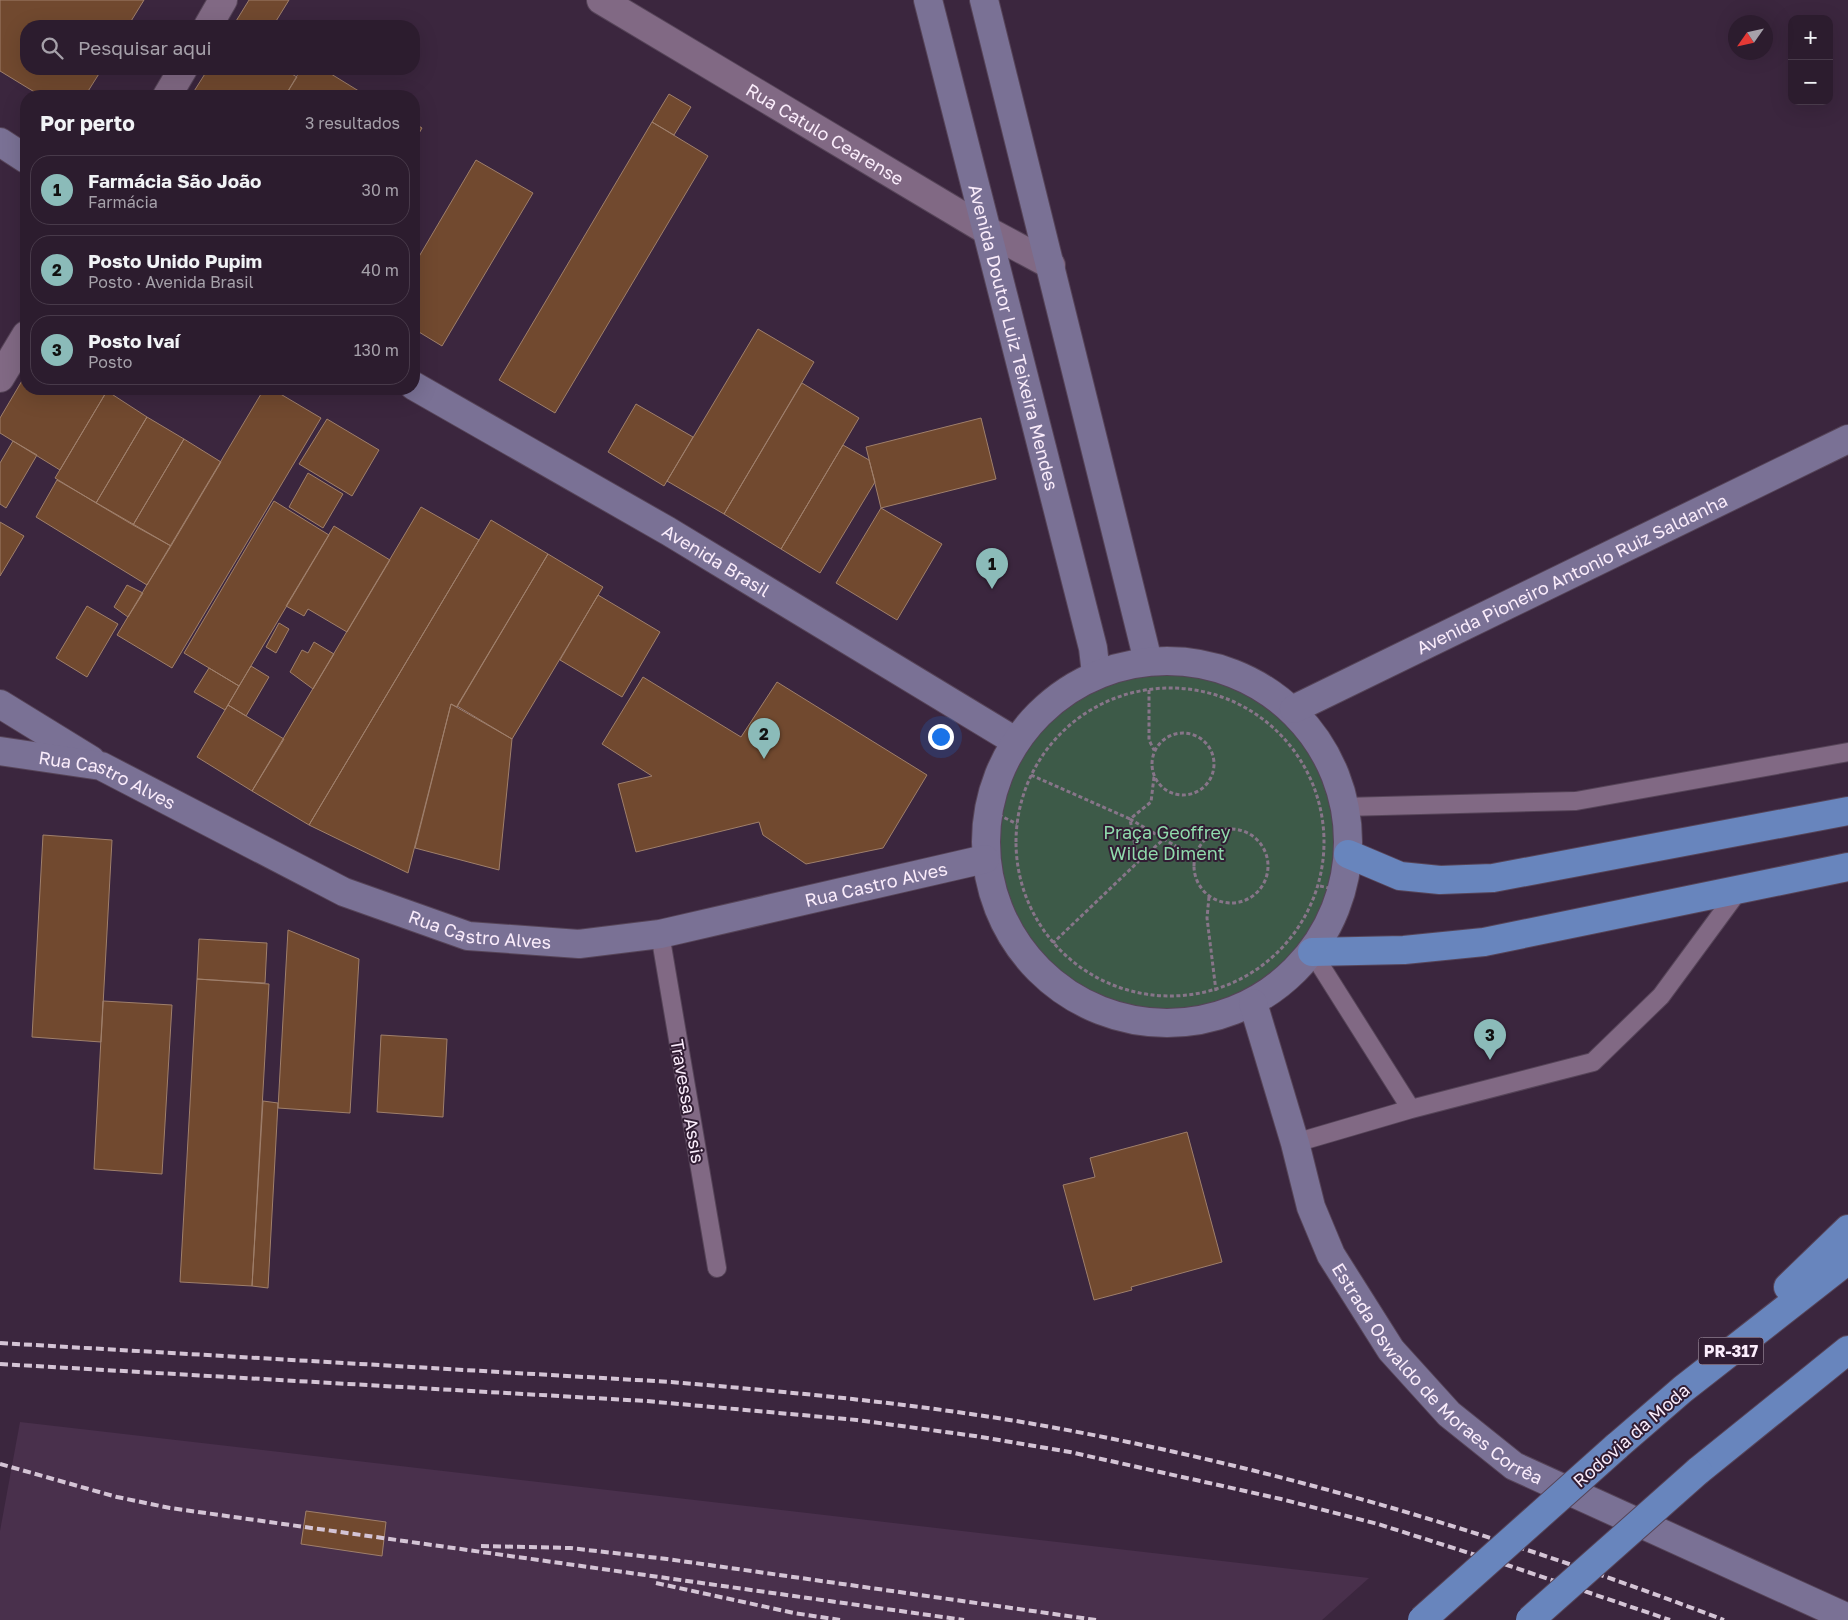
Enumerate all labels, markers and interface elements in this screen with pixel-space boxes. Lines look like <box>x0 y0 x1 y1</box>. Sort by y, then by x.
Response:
north arrow <box>1728 15 1773 60</box>
map controls <box>1788 15 1833 105</box>
button: + <box>1788 15 1833 60</box>
search box <box>20 20 420 75</box>
icon: search <box>38 34 66 62</box>
text: Pesquisar aqui <box>78 36 212 59</box>
button: − <box>1788 60 1833 105</box>
street label: Rua Catulo Cearense <box>742 78 908 189</box>
text: Por perto <box>40 110 135 136</box>
text: 3 resultados <box>305 113 400 133</box>
text: Farmácia São João <box>88 169 261 192</box>
text: 1 <box>53 180 61 200</box>
text: 30 m <box>362 180 399 200</box>
street label: Avenida Doutor Luiz Teixeira Mendes <box>964 182 1063 493</box>
text: Farmácia <box>88 192 158 212</box>
text: Posto Unido Pupim <box>88 249 262 272</box>
text: 2 <box>52 260 62 280</box>
text: 40 m <box>361 260 399 280</box>
text: Posto · Avenida Brasil <box>88 272 254 292</box>
text: Posto Ivaí <box>88 329 180 352</box>
text: 3 <box>52 340 62 360</box>
text: 130 m <box>354 340 399 360</box>
text: Posto <box>88 352 132 372</box>
street label: Avenida Pioneiro Antonio Ruiz Saldanha <box>1413 489 1731 659</box>
street label: Avenida Brasil <box>658 519 774 601</box>
pin: 1 <box>976 548 1008 589</box>
pin: 2 <box>748 718 780 759</box>
your location <box>928 724 954 750</box>
street label: Rua Castro Alves <box>37 746 179 814</box>
park label: Praça Geoffrey Wilde Diment <box>1103 821 1231 864</box>
street label: Rua Castro Alves <box>803 857 949 911</box>
street label: Rua Castro Alves <box>406 905 552 953</box>
pin: 3 <box>1474 1019 1506 1060</box>
street label: Travessa Assis <box>666 1037 710 1165</box>
street label: Estrada Oswaldo de Moraes Corrêa <box>1328 1259 1546 1489</box>
road number: PR-317 <box>1698 1338 1764 1364</box>
street label: Rodovia da Moda <box>1568 1378 1694 1492</box>

